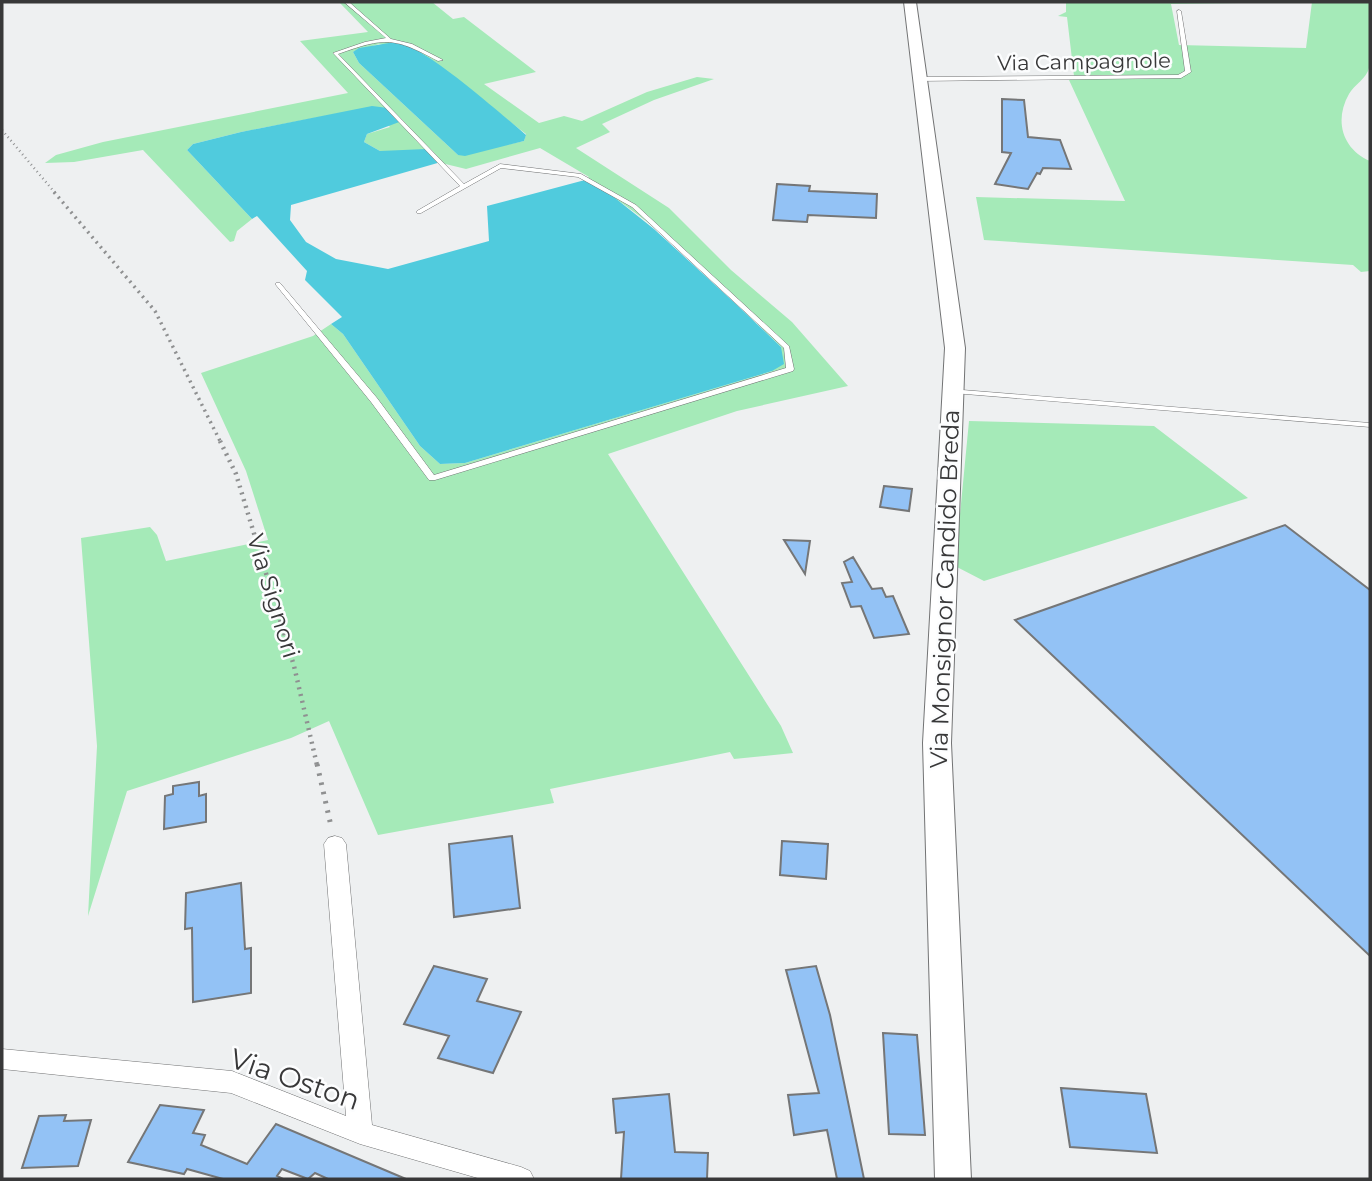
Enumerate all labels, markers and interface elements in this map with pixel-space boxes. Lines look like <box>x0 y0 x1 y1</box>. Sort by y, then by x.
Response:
street label: Via Campagnole <box>997 47 1171 76</box>
street label: Via Monsignor Candido Breda <box>924 409 965 769</box>
street label: Via Signori <box>241 530 306 661</box>
street label: Via Oston <box>226 1041 364 1117</box>

